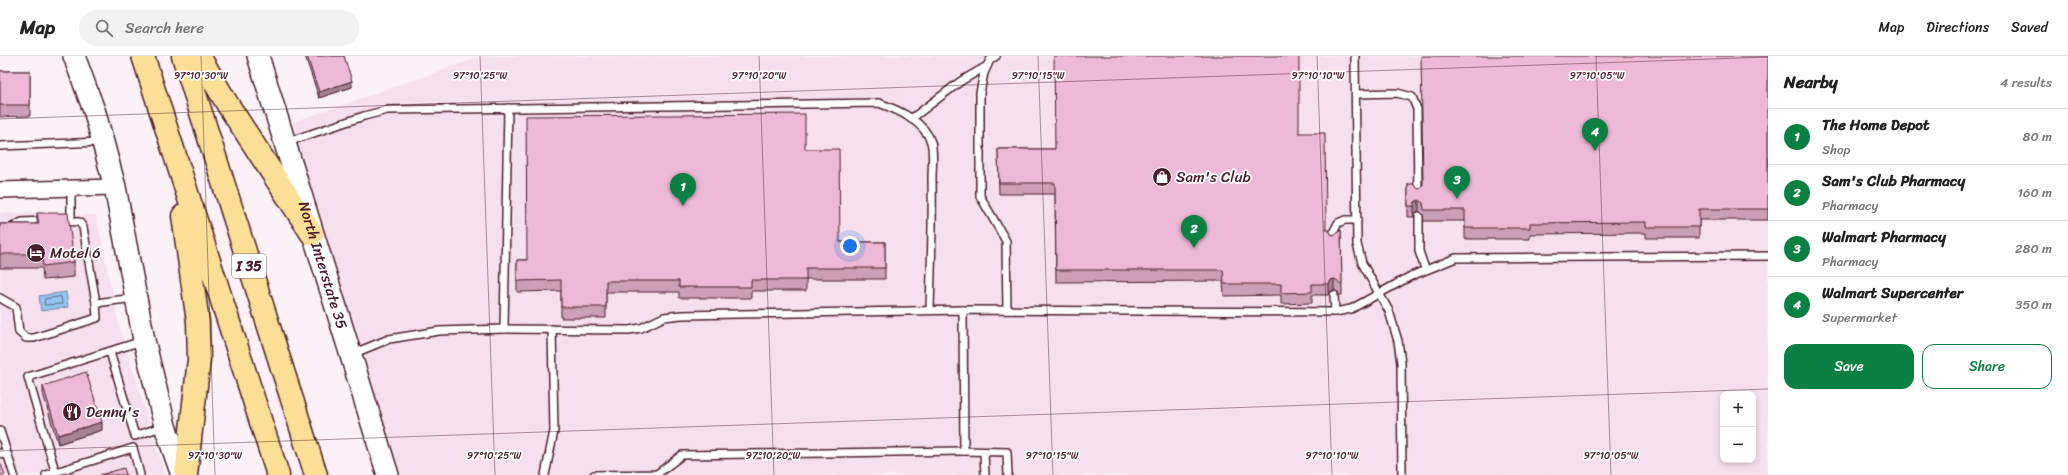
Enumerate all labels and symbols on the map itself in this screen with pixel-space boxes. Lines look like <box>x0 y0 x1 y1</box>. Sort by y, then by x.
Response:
text: 97°10'30"W <box>174 67 228 85</box>
text: 97°10'25"W <box>453 67 507 85</box>
text: 97°10'20"W <box>732 67 786 85</box>
text: 97°10'15"W <box>1012 67 1065 85</box>
text: 97°10'10"W <box>1292 67 1345 85</box>
text: 97°10'05"W <box>1570 67 1625 85</box>
pin: 4 <box>1582 118 1608 151</box>
place label: Sam's Club <box>1176 164 1251 190</box>
shop icon: Sam's Club <box>1151 166 1173 188</box>
pin: 3 <box>1444 166 1470 199</box>
pin: 1 <box>670 173 696 206</box>
street label: North Interstate 35 <box>291 198 355 332</box>
pin: 2 <box>1181 215 1207 248</box>
your location <box>840 236 860 256</box>
place label: Motel 6 <box>50 240 101 266</box>
hotel icon: Motel 6 <box>25 242 47 264</box>
road number: I 35 <box>232 254 266 278</box>
place label: Denny's <box>86 399 139 425</box>
restaurant icon: Denny's <box>61 401 83 423</box>
text: 97°10'30"W <box>188 447 242 465</box>
text: 97°10'25"W <box>467 447 521 465</box>
text: 97°10'20"W <box>746 447 800 465</box>
text: 97°10'15"W <box>1026 447 1079 465</box>
text: 97°10'10"W <box>1306 447 1359 465</box>
text: 97°10'05"W <box>1584 447 1639 465</box>

